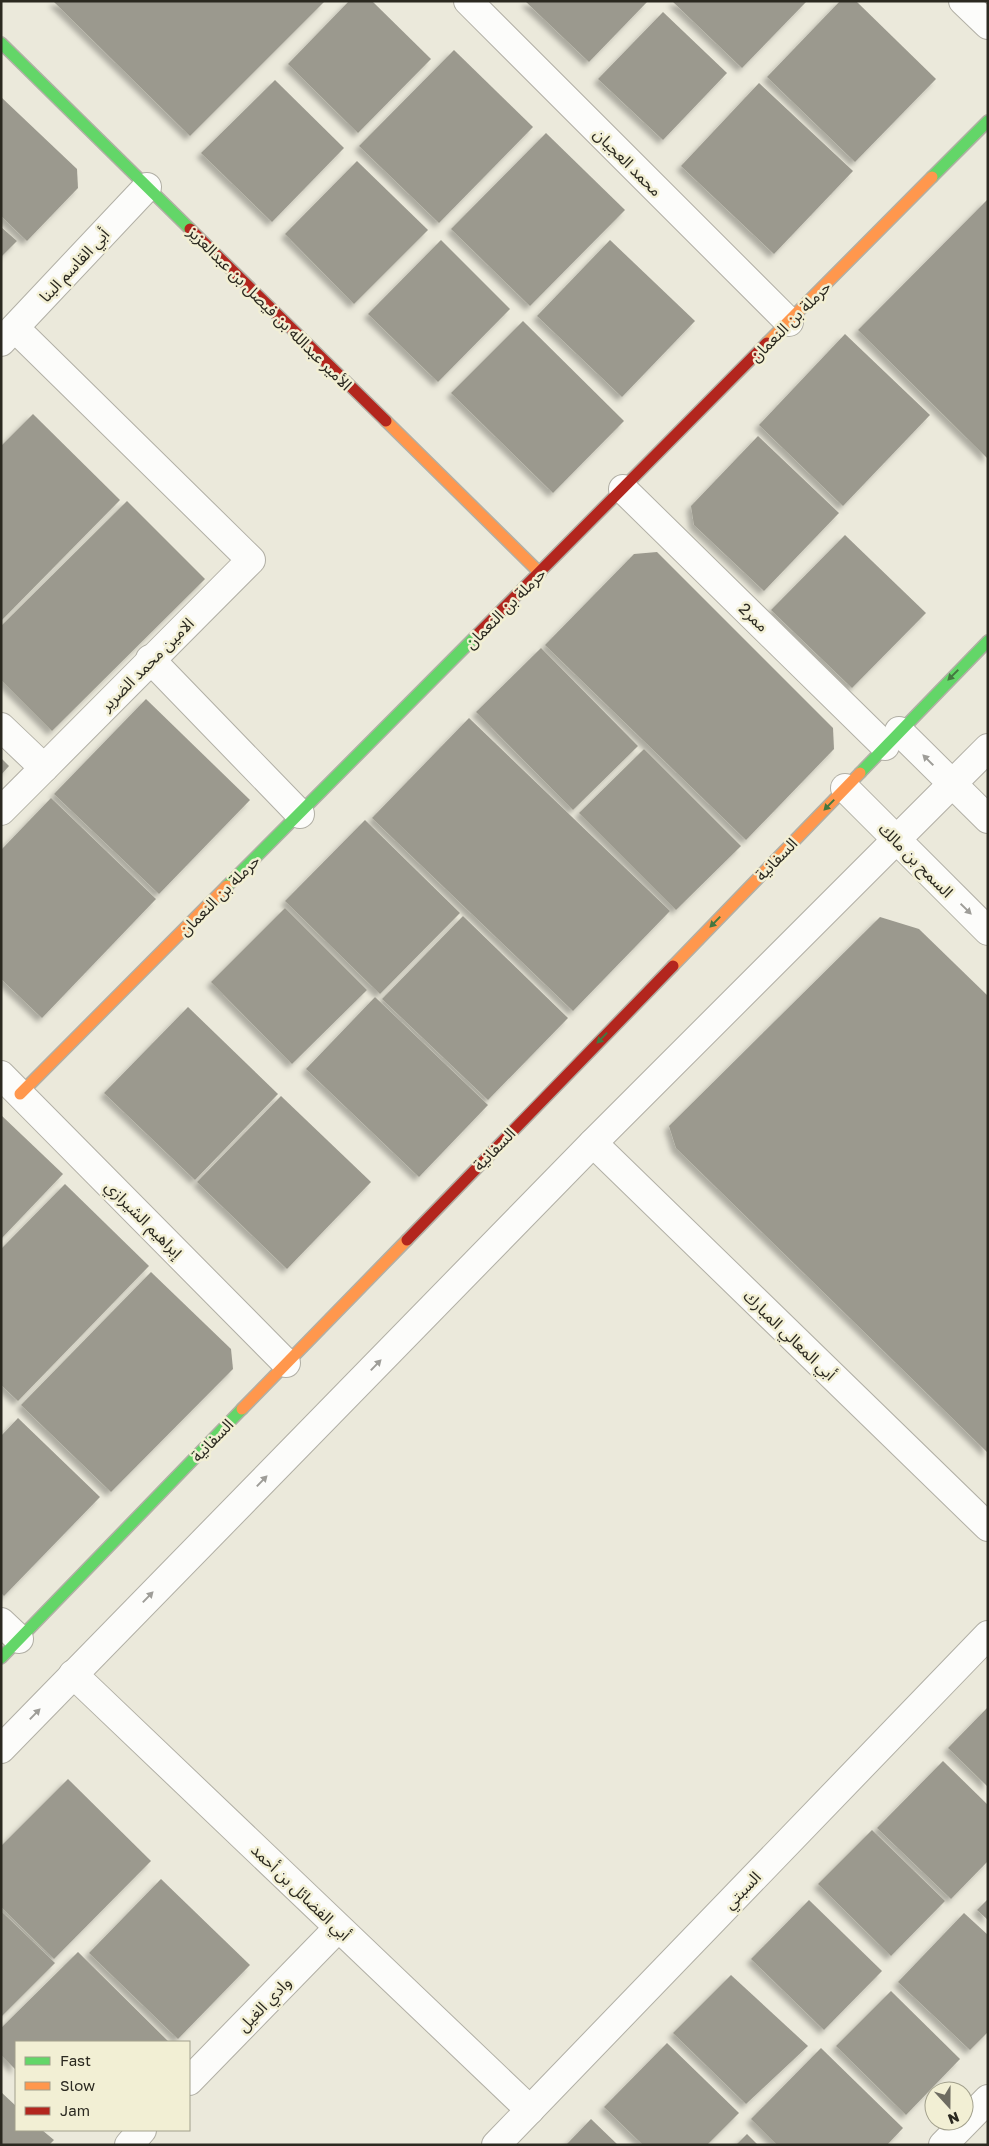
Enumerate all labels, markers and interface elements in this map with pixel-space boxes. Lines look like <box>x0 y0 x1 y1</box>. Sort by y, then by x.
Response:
street label: محمد العجيان <box>590 124 666 200</box>
street label: الأمير عبدالله بن فيصل بن عبدالعزيز <box>183 221 356 394</box>
street label: أبي القاسم البنا <box>35 224 115 308</box>
street label: حرملة بن النعمان <box>745 276 835 366</box>
street label: حرملة بن النعمان <box>460 563 550 653</box>
street label: ممر2 <box>735 598 773 636</box>
street label: الامين محمد الضرير <box>96 613 198 715</box>
one-way arrow <box>948 669 960 681</box>
one-way arrow <box>923 754 935 766</box>
one-way arrow <box>823 799 835 811</box>
street label: السمح بن مالك <box>872 819 957 904</box>
street label: السفانية <box>751 833 801 885</box>
street label: حرملة بن النعمان <box>174 850 264 940</box>
one-way arrow <box>960 903 972 915</box>
one-way arrow <box>709 915 721 927</box>
one-way arrow <box>596 1032 608 1044</box>
street label: السفانية <box>469 1123 519 1175</box>
street label: إبراهيم الشيرازي <box>99 1176 187 1264</box>
street label: أبي المعالي المبارك <box>738 1286 840 1386</box>
one-way arrow <box>370 1359 382 1371</box>
street label: السفانية <box>187 1414 237 1466</box>
one-way arrow <box>256 1475 268 1487</box>
one-way arrow <box>142 1591 154 1603</box>
one-way arrow <box>29 1708 41 1720</box>
street label: أبي الفضائل بن أحمد <box>245 1839 355 1946</box>
street label: السبتي <box>719 1867 767 1915</box>
street label: وادي الغيل <box>233 1972 297 2038</box>
legend <box>15 2041 190 2131</box>
text: Fast <box>60 2051 91 2069</box>
text: Slow <box>60 2076 95 2094</box>
north arrow <box>924 2081 974 2131</box>
text: Jam <box>60 2101 90 2119</box>
text: N <box>946 2109 962 2128</box>

